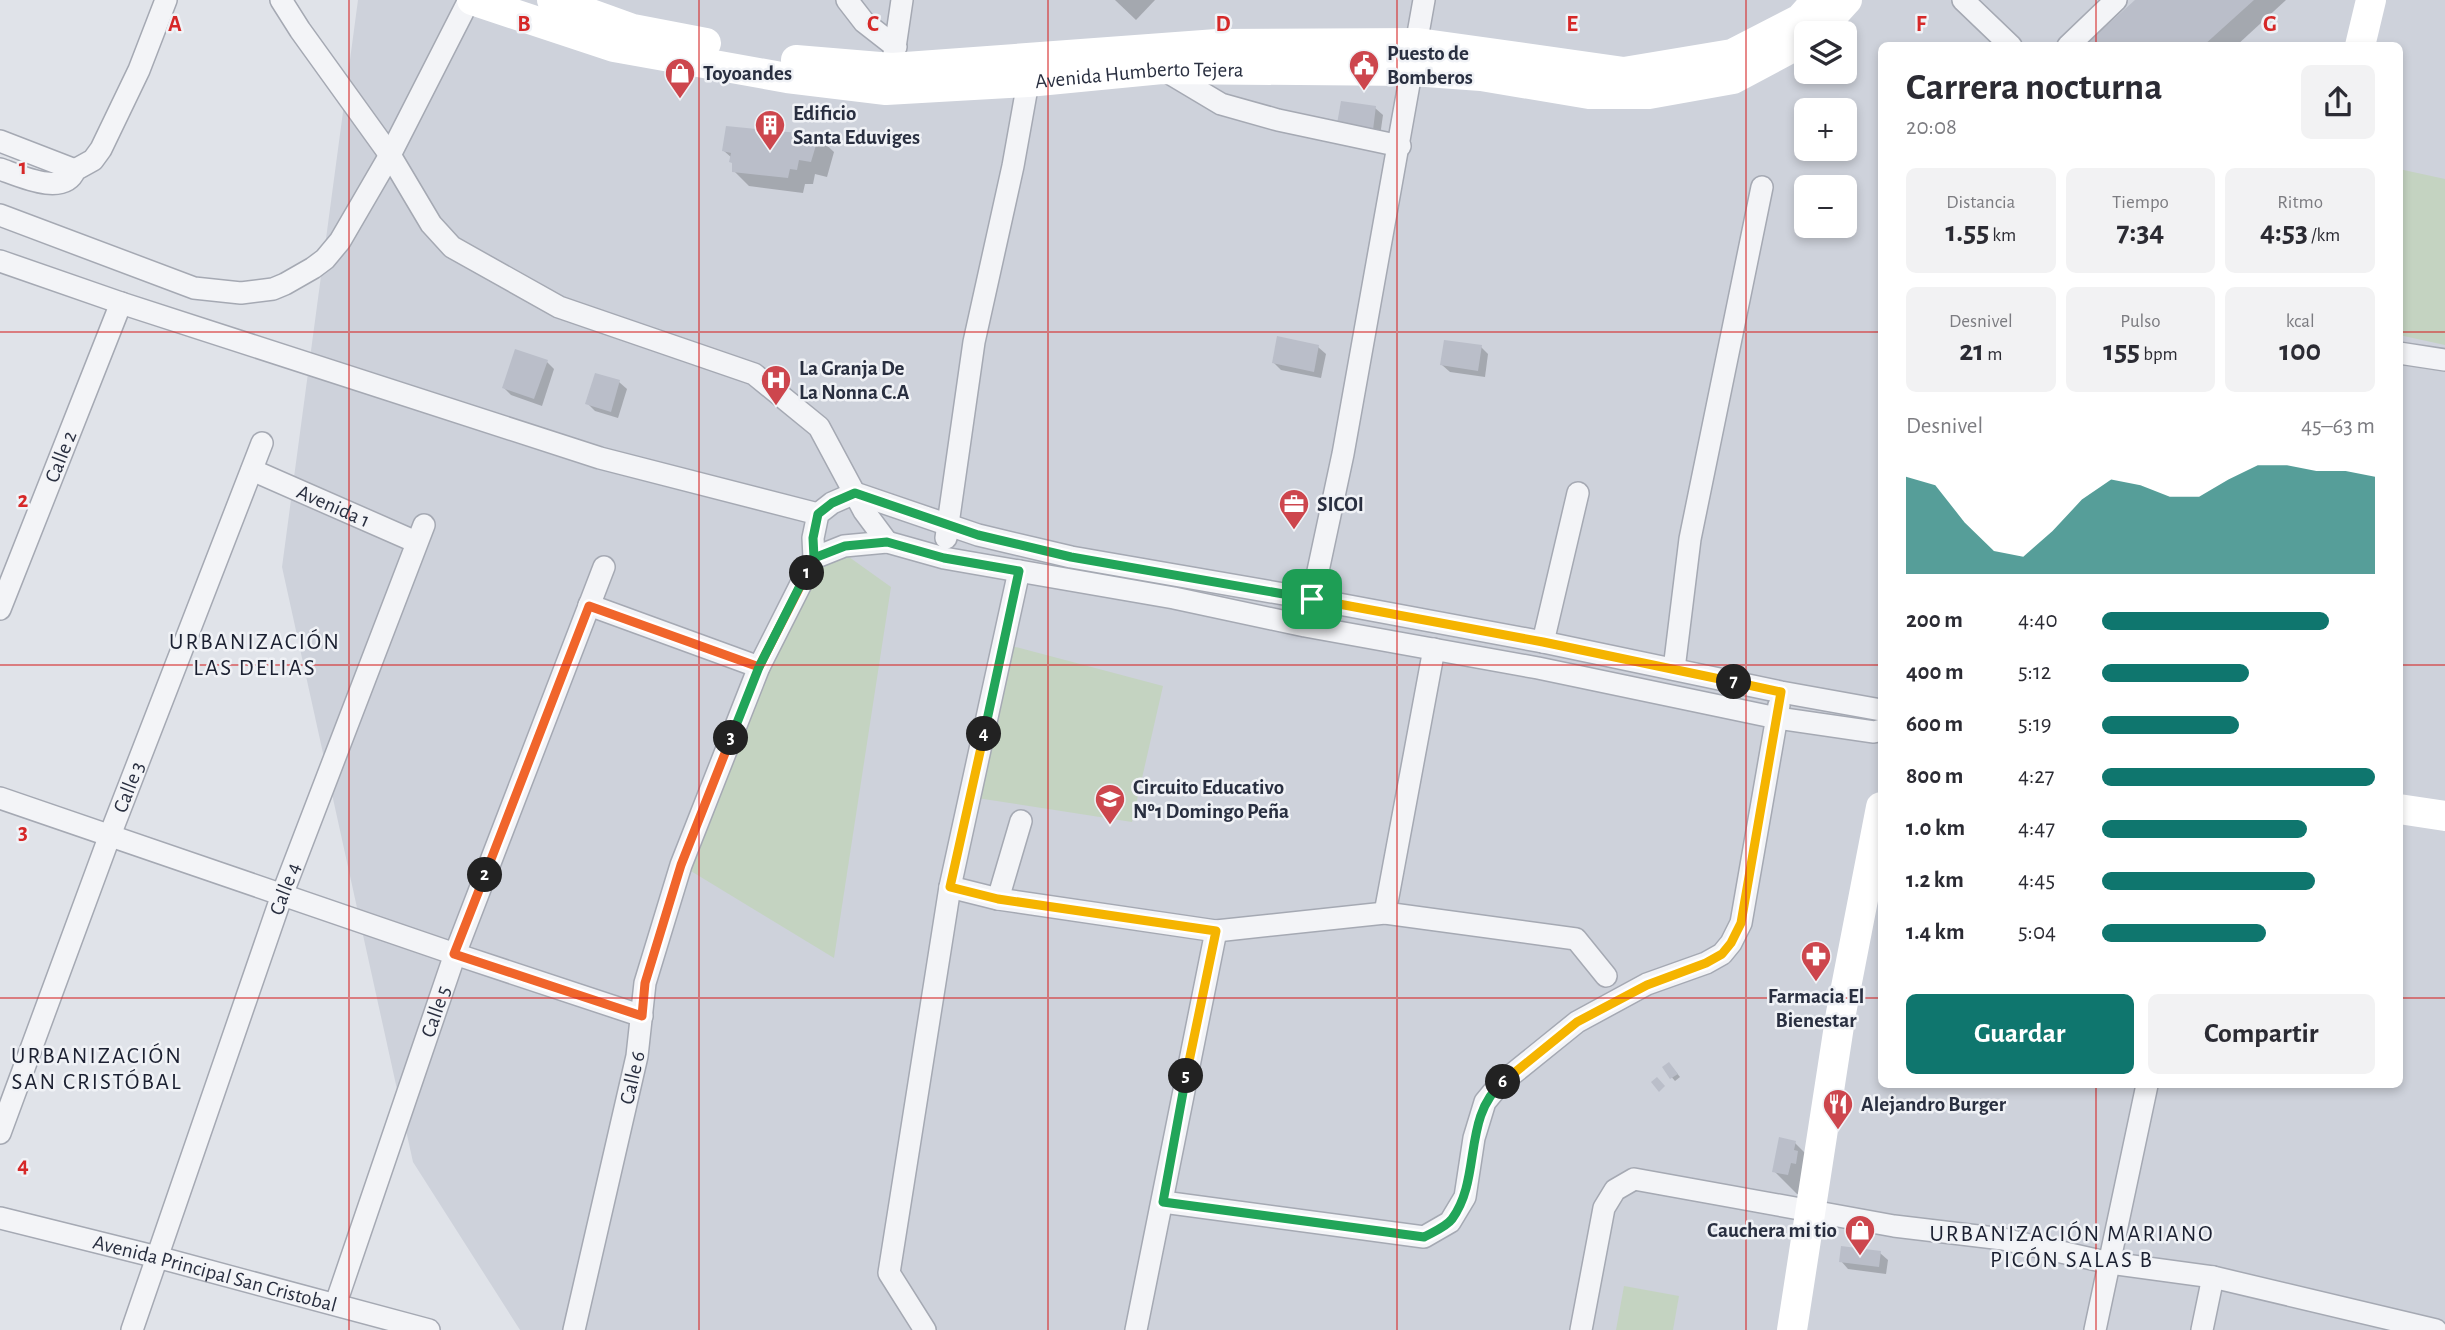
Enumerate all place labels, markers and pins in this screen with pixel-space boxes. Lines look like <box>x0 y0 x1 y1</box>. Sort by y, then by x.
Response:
place label: Puesto de Bomberos <box>1387 43 1473 88</box>
public building icon: Puesto de Bomberos <box>1347 48 1381 92</box>
shop icon: Toyoandes <box>663 56 697 100</box>
place label: Toyoandes <box>703 63 792 84</box>
place label: Edificio Santa Eduviges <box>793 103 920 148</box>
building icon: Edificio Santa Eduviges <box>753 108 787 152</box>
place label: La Granja De La Nonna C.A <box>799 358 910 403</box>
hospital icon: La Granja De La Nonna C.A <box>759 363 793 407</box>
office icon: SICOI <box>1277 487 1311 531</box>
place label: SICOI <box>1317 494 1364 515</box>
pin: 1 <box>790 556 824 590</box>
pin <box>1282 569 1342 629</box>
pin: 7 <box>1716 664 1752 700</box>
pin: 4 <box>967 716 1002 752</box>
pin: 3 <box>714 720 748 756</box>
place label: Circuito Educativo Nº1 Domingo Peña <box>1133 777 1289 822</box>
school or university icon: Circuito Educativo Nº1 Domingo Peña <box>1093 782 1127 826</box>
pin: 2 <box>468 858 503 892</box>
pharmacy icon: Farmacia El Bienestar <box>1799 939 1833 983</box>
place label: Farmacia El Bienestar <box>1768 986 1864 1031</box>
pin: 5 <box>1168 1058 1204 1094</box>
pin: 6 <box>1486 1064 1520 1100</box>
restaurant icon: Alejandro Burger <box>1821 1087 1855 1131</box>
place label: Alejandro Burger <box>1861 1094 2007 1115</box>
shop icon: Cauchera mi tio <box>1843 1213 1877 1257</box>
place label: Cauchera mi tio <box>1707 1220 1837 1241</box>

